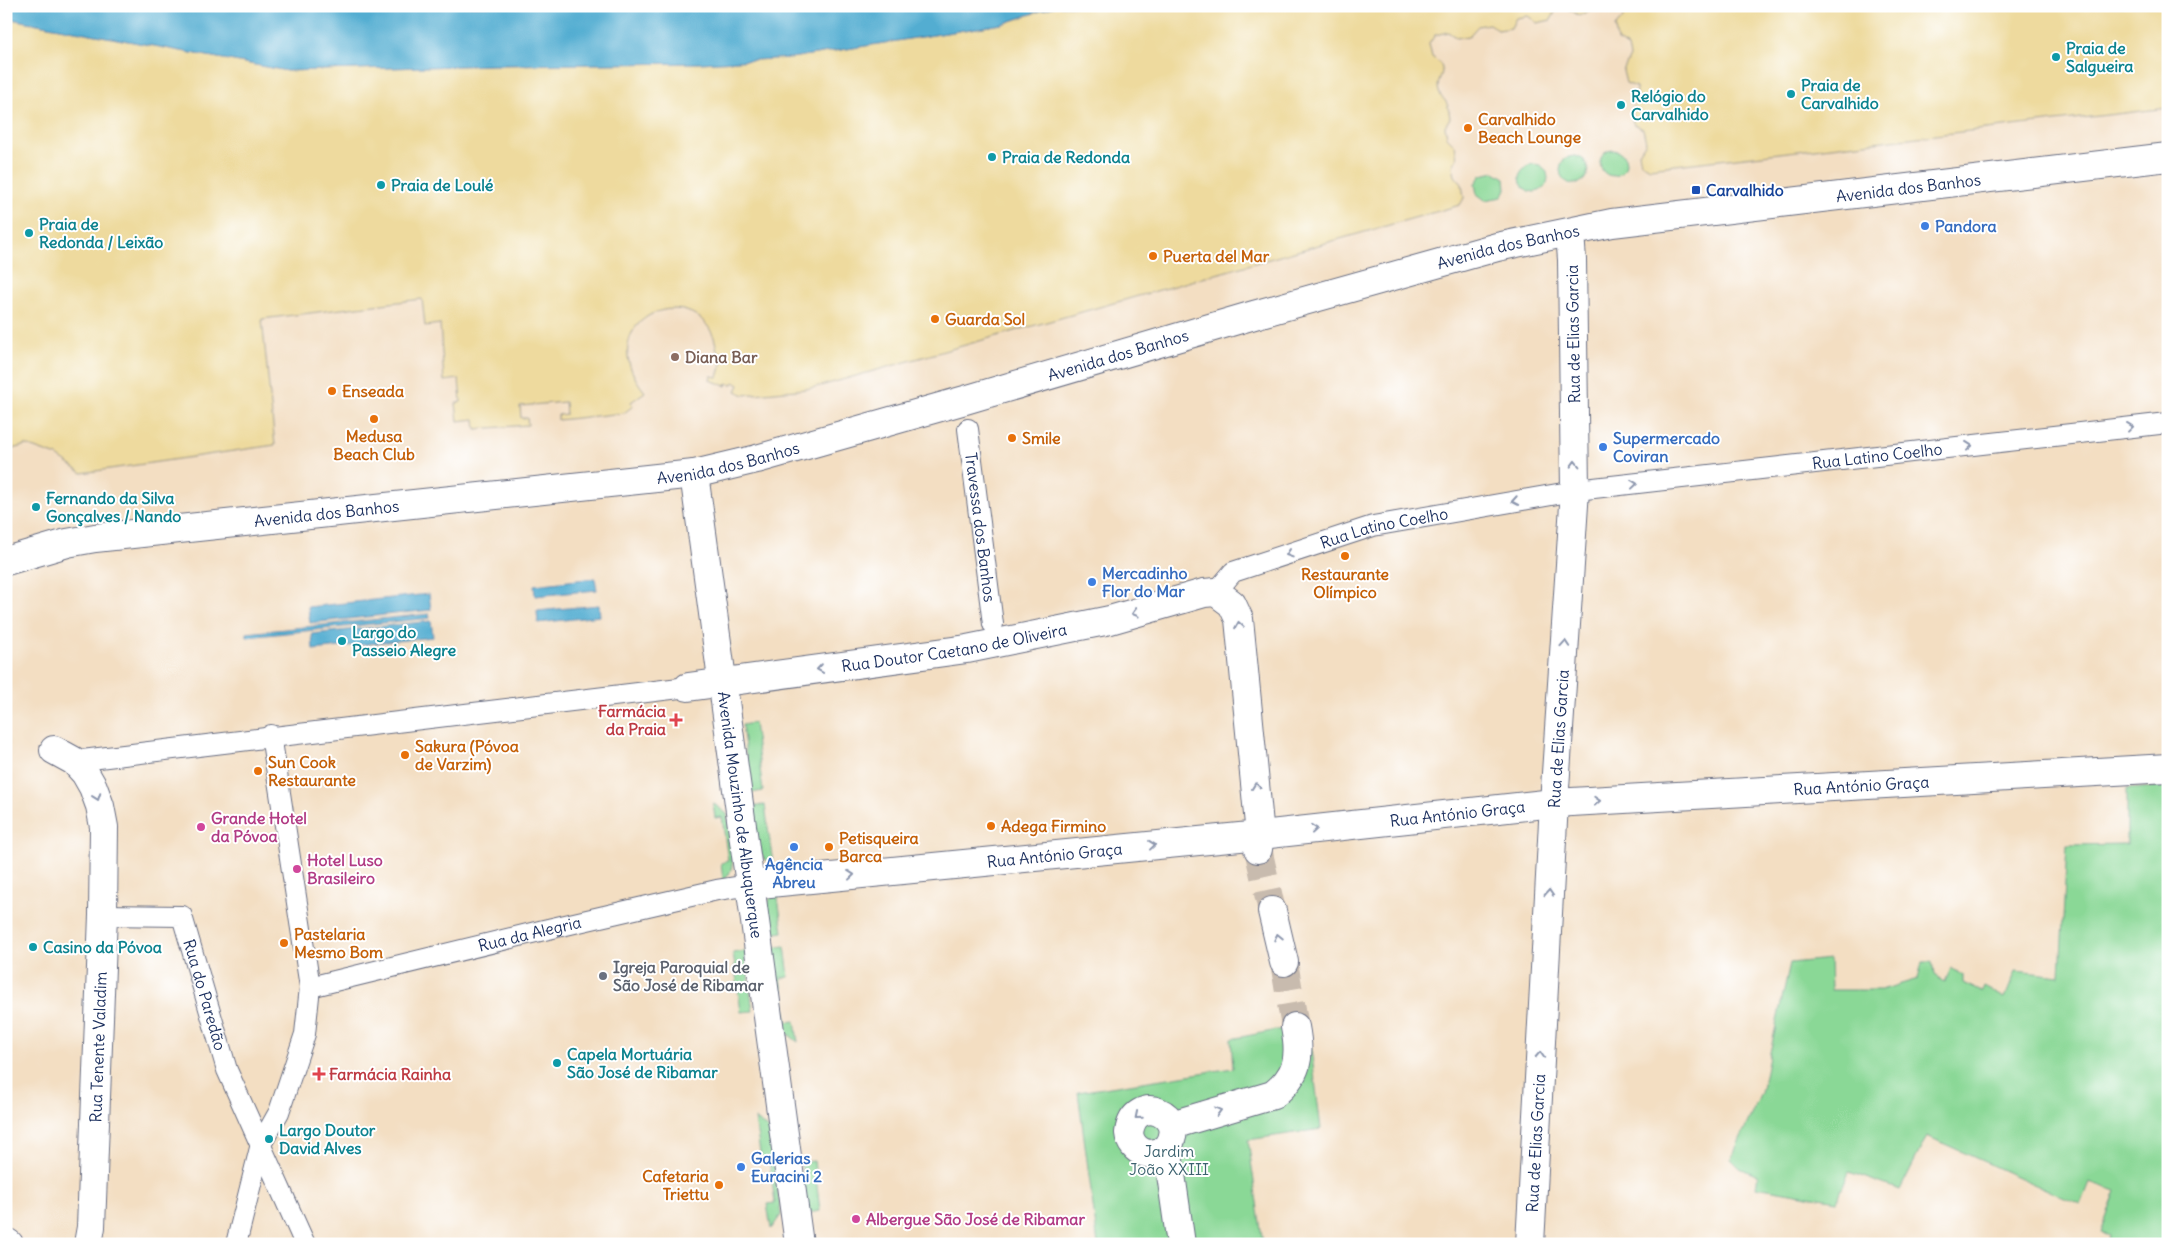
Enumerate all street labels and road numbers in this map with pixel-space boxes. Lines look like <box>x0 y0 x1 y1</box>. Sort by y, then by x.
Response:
street label: Avenida dos Banhos <box>1835 169 1982 206</box>
street label: Avenida dos Banhos <box>1435 220 1581 273</box>
street label: Rua de Elias Garcia <box>1562 264 1584 404</box>
street label: Avenida dos Banhos <box>1045 325 1191 385</box>
street label: Avenida dos Banhos <box>656 437 802 488</box>
street label: Rua Latino Coelho <box>1811 439 1943 473</box>
street label: Travessa dos Banhos <box>961 451 1000 603</box>
street label: Avenida dos Banhos <box>253 496 400 531</box>
street label: Rua Latino Coelho <box>1318 503 1449 553</box>
street label: Rua Doutor Caetano de Oliveira <box>840 619 1069 676</box>
street label: Rua de Elias Garcia <box>1544 669 1573 809</box>
street label: Avenida Mouzinho de Albuquerque <box>714 690 767 940</box>
street label: Rua António Graça <box>1793 772 1930 799</box>
street label: Rua António Graça <box>1389 796 1526 831</box>
street label: Rua António Graça <box>986 839 1123 872</box>
street label: Rua da Alegria <box>476 912 583 956</box>
street label: Rua do Paredão <box>179 937 231 1053</box>
street label: Rua Tenente Valadim <box>85 971 111 1123</box>
street label: Rua de Elias Garcia <box>1522 1073 1549 1213</box>

